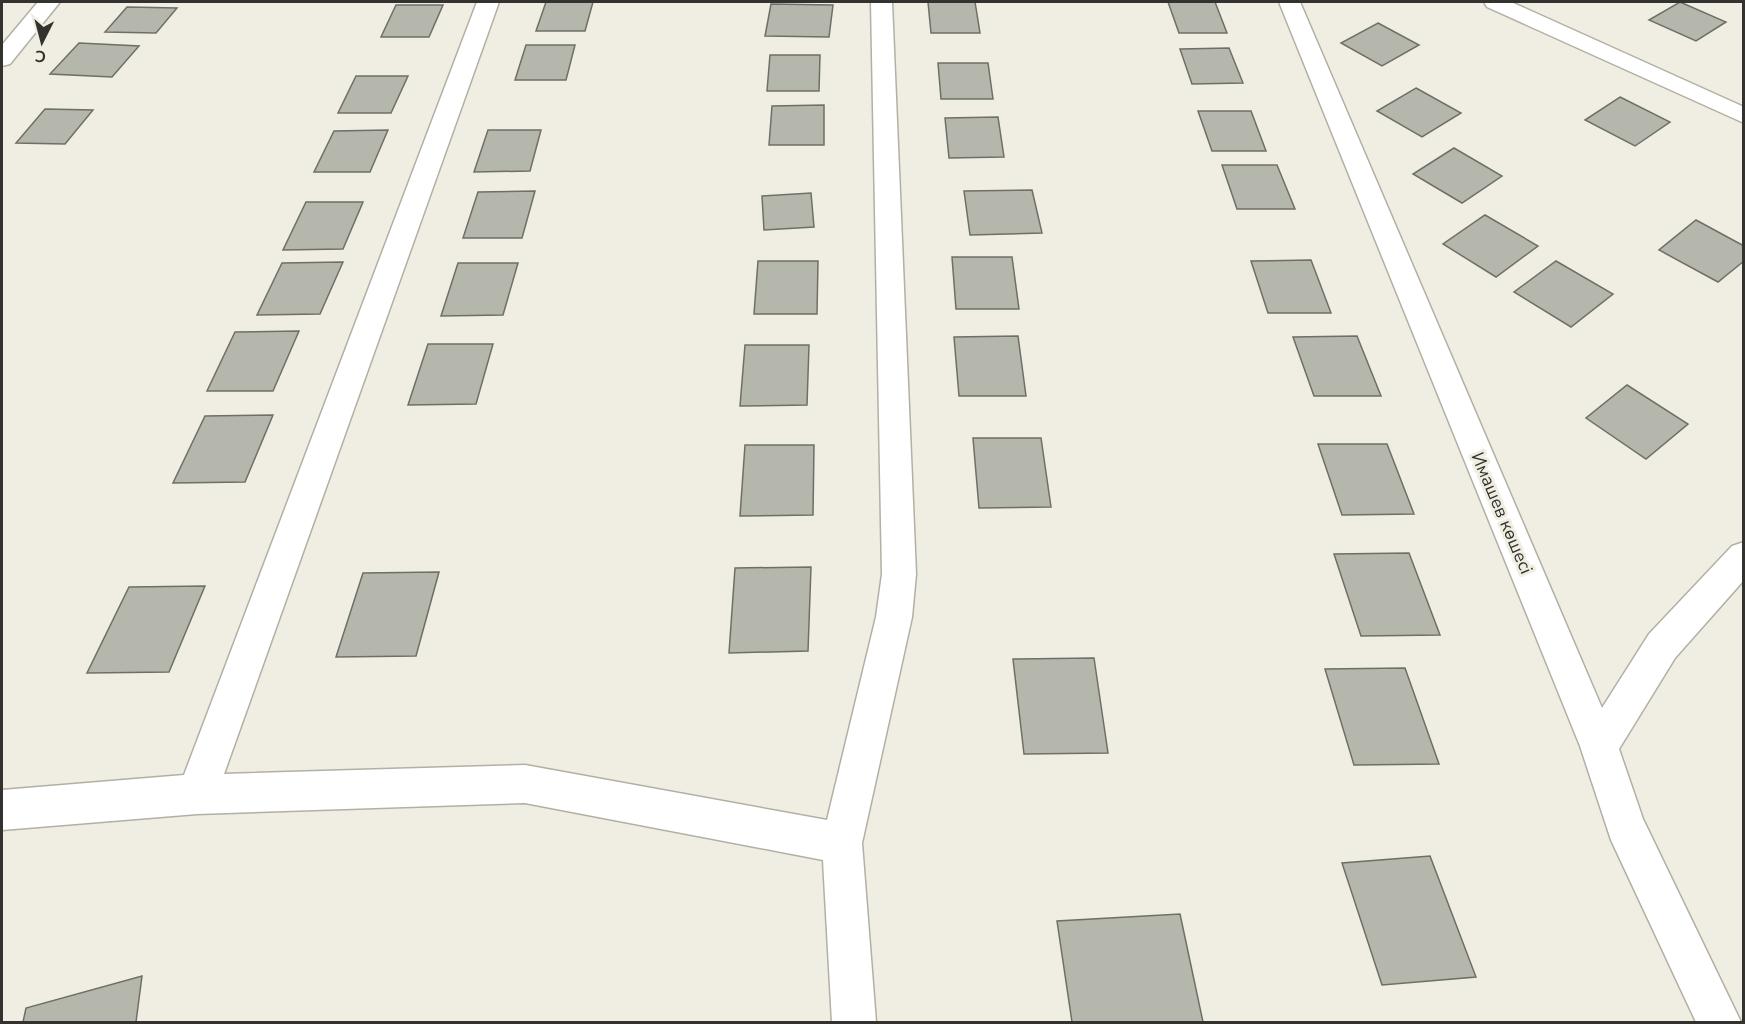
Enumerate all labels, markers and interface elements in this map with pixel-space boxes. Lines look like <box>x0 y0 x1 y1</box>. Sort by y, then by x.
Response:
north arrow <box>12 12 72 72</box>
text: С <box>34 44 47 67</box>
street label: Имашев көшесі <box>1466 448 1538 578</box>

